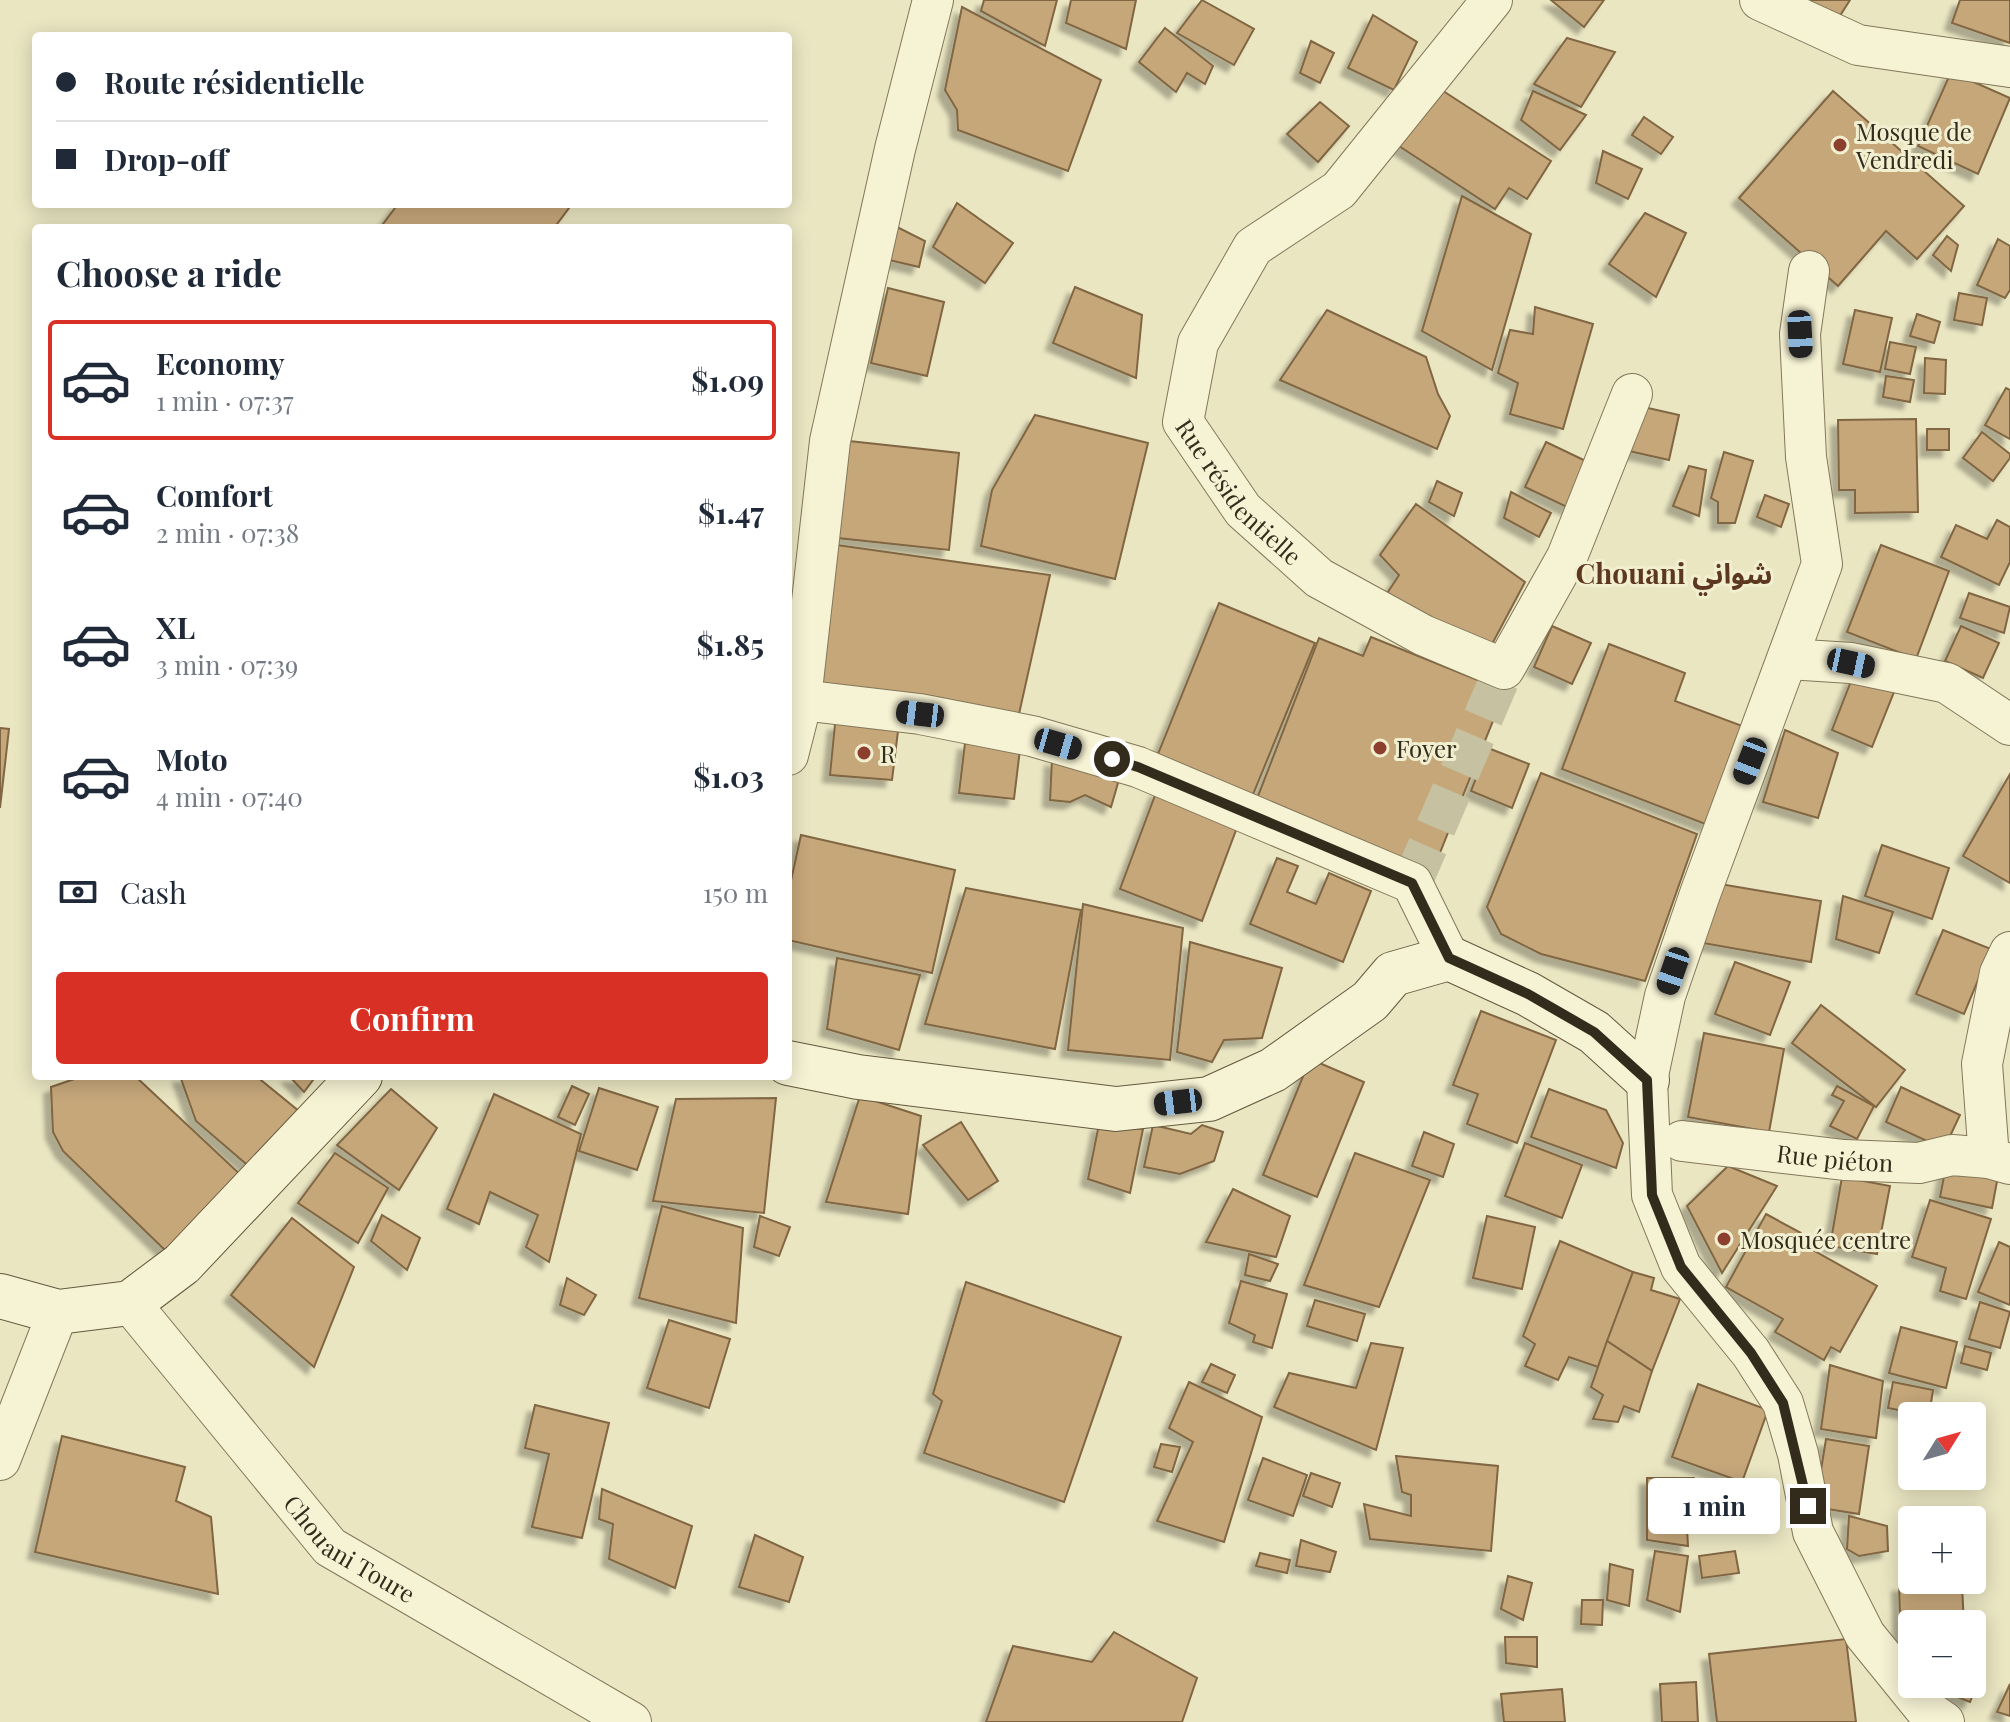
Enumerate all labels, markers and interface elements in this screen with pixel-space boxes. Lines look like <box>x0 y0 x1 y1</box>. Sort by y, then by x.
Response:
text: Route résidentielle <box>104 62 365 102</box>
place label: Mosque de Vendredi <box>1855 115 1972 175</box>
marker: Mosque de Vendredi <box>1831 136 1849 154</box>
text: Drop-off <box>104 139 228 179</box>
text: Choose a ride <box>56 248 282 296</box>
car <box>1787 309 1813 359</box>
text: Economy <box>156 343 285 383</box>
icon: car <box>60 344 132 416</box>
text: $1.09 <box>691 360 764 400</box>
text: 1 min · 07:37 <box>156 383 294 418</box>
street label: Rue résidentielle <box>1169 412 1309 571</box>
text: Comfort <box>156 475 273 515</box>
icon: car <box>60 476 132 548</box>
text: $1.47 <box>698 492 764 532</box>
text: 2 min · 07:38 <box>156 515 299 550</box>
district label: Chouani شواني <box>1576 554 1772 596</box>
text: XL <box>156 607 195 647</box>
icon: car <box>60 608 132 680</box>
text: $1.85 <box>697 624 764 664</box>
car <box>1825 646 1877 680</box>
text: 3 min · 07:39 <box>156 647 298 682</box>
car <box>895 699 945 729</box>
car <box>1032 726 1084 762</box>
place label: Foyer <box>1396 732 1457 764</box>
car <box>1730 734 1770 788</box>
place label: R <box>880 737 896 769</box>
text: Moto <box>156 739 228 779</box>
marker: Foyer <box>1371 739 1389 757</box>
icon: car <box>60 740 132 812</box>
route start <box>1094 741 1130 777</box>
marker: R <box>855 744 873 762</box>
text: $1.03 <box>693 756 764 796</box>
text: 4 min · 07:40 <box>156 779 303 814</box>
icon: cash <box>56 870 100 914</box>
text: Cash <box>120 872 187 912</box>
text: 150 m <box>703 875 768 910</box>
car <box>1654 944 1692 998</box>
button: Confirm <box>56 972 768 1064</box>
car <box>1153 1087 1203 1117</box>
street label: Rue piéton <box>1775 1136 1894 1178</box>
place label: Mosquée centre <box>1740 1223 1911 1255</box>
marker: Mosquée centre <box>1715 1230 1733 1248</box>
north arrow <box>1898 1402 1986 1490</box>
map controls <box>1898 1402 1986 1698</box>
callout: 1 min <box>1648 1478 1780 1534</box>
street label: Chouani Toure <box>277 1488 421 1609</box>
text: 1 min <box>1682 1488 1746 1523</box>
route end <box>1790 1488 1826 1524</box>
button: + <box>1898 1506 1986 1594</box>
button: − <box>1898 1610 1986 1698</box>

